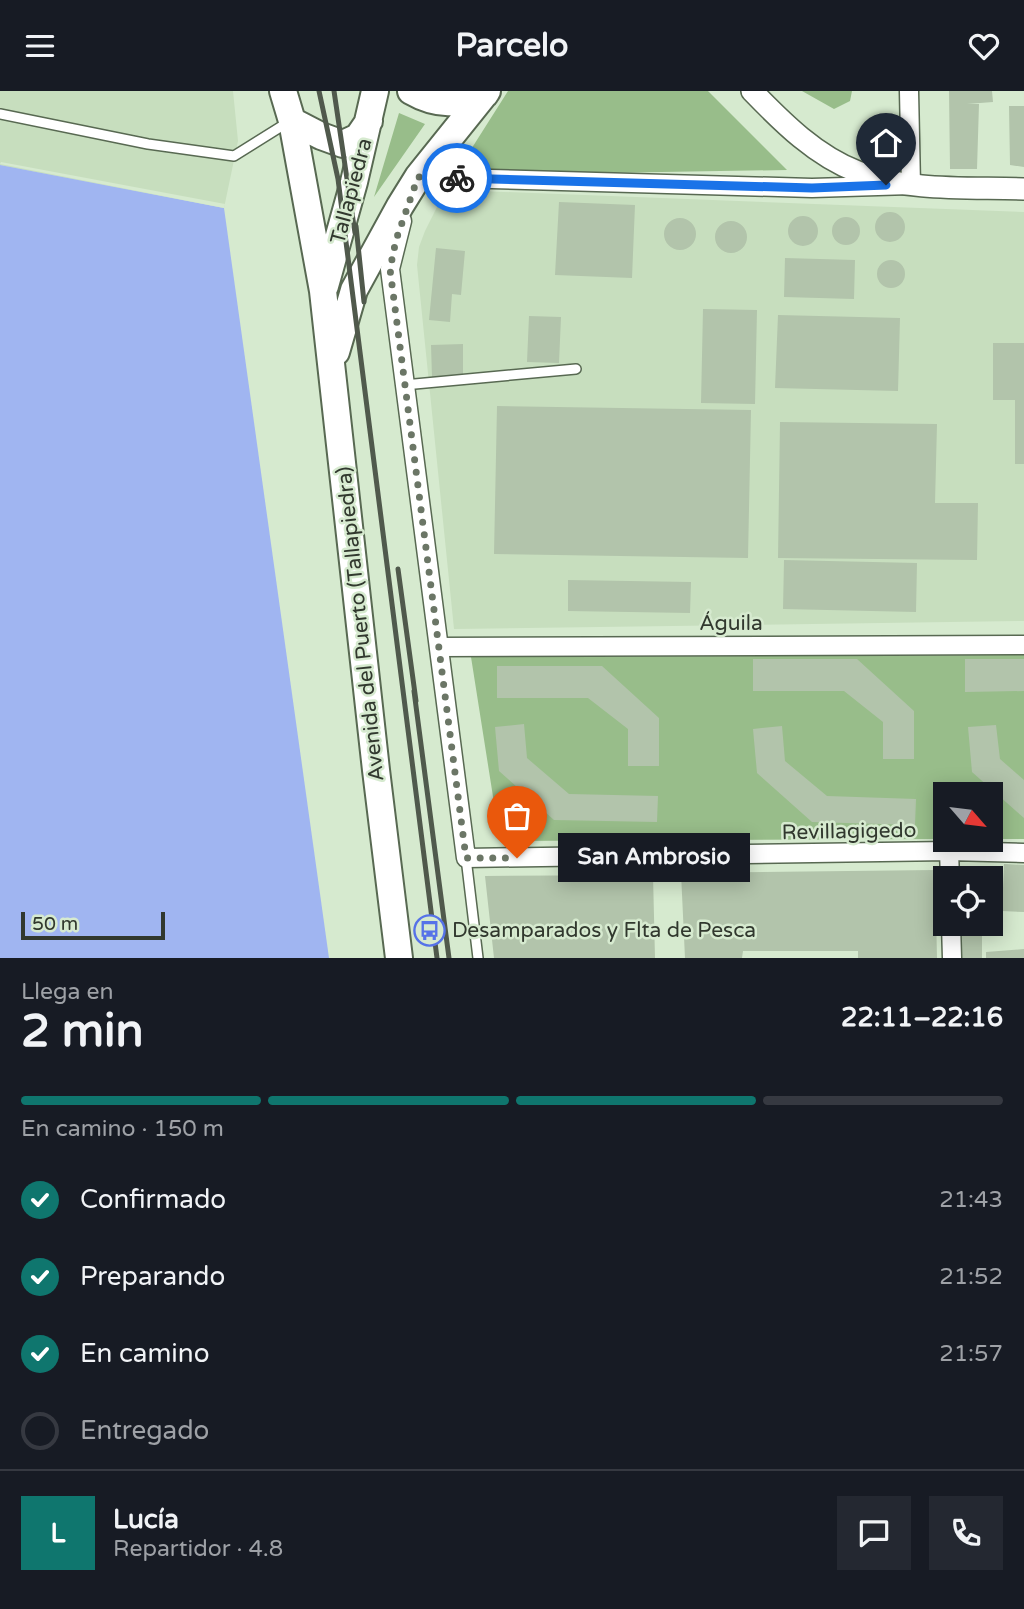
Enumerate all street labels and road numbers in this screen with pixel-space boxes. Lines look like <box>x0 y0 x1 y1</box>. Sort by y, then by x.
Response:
street label: Tallapiedra <box>325 135 378 247</box>
street label: Avenida del Puerto (Tallapiedra) <box>332 465 389 783</box>
street label: Águila <box>699 611 763 636</box>
street label: Revillagigedo <box>781 818 917 845</box>

